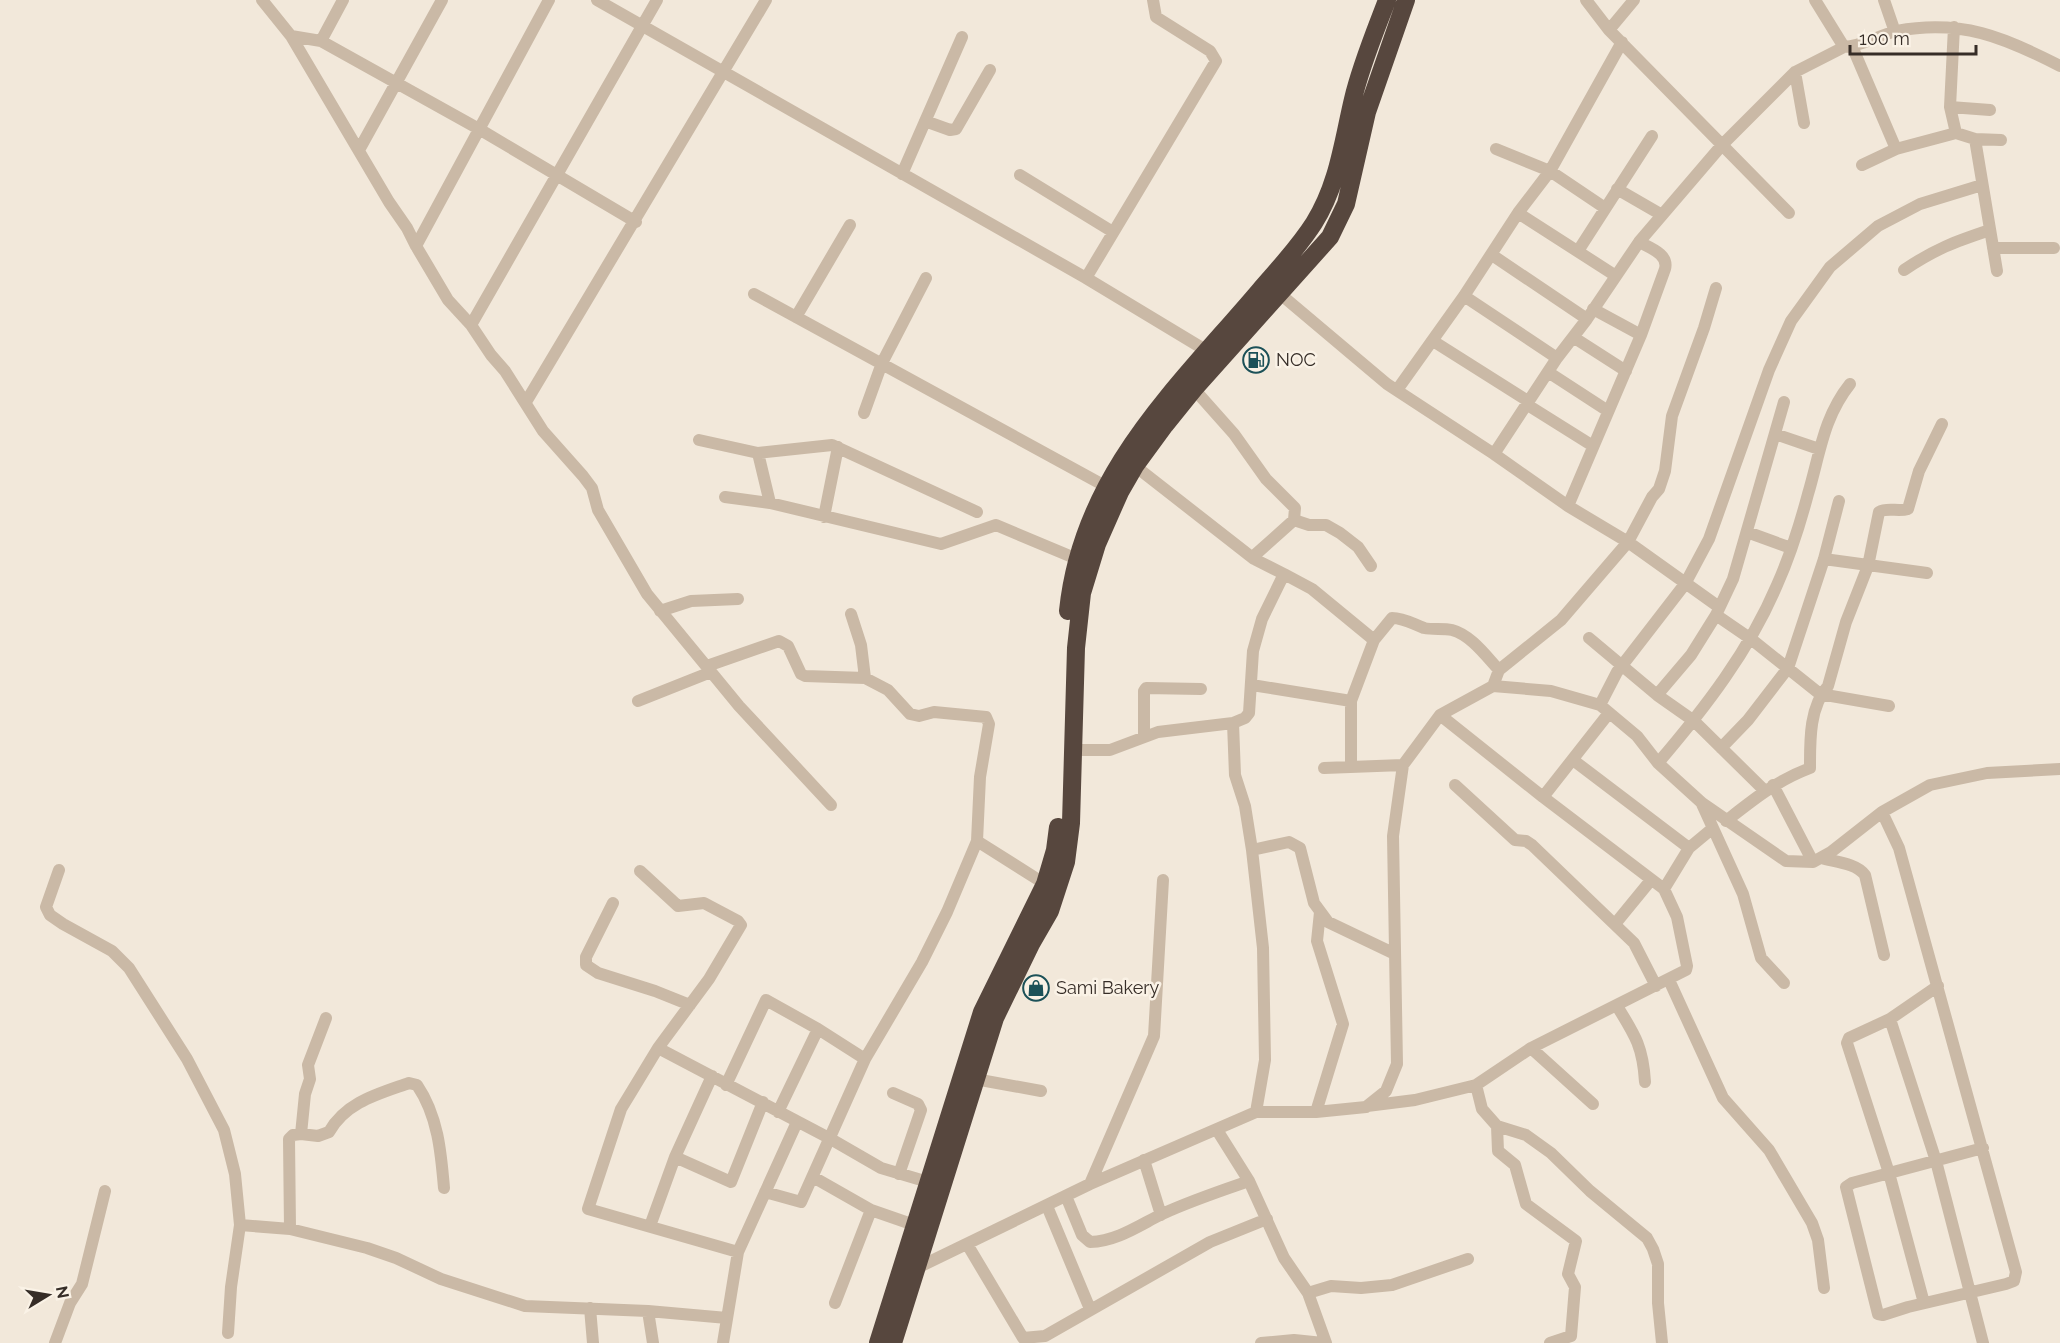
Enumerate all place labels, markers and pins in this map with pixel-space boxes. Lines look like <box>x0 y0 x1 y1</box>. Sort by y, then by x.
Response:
fuel station icon: NOC <box>1241 345 1271 375</box>
place label: NOC <box>1276 349 1316 370</box>
shop icon: Sami Bakery <box>1021 973 1051 1003</box>
place label: Sami Bakery <box>1056 977 1160 998</box>

